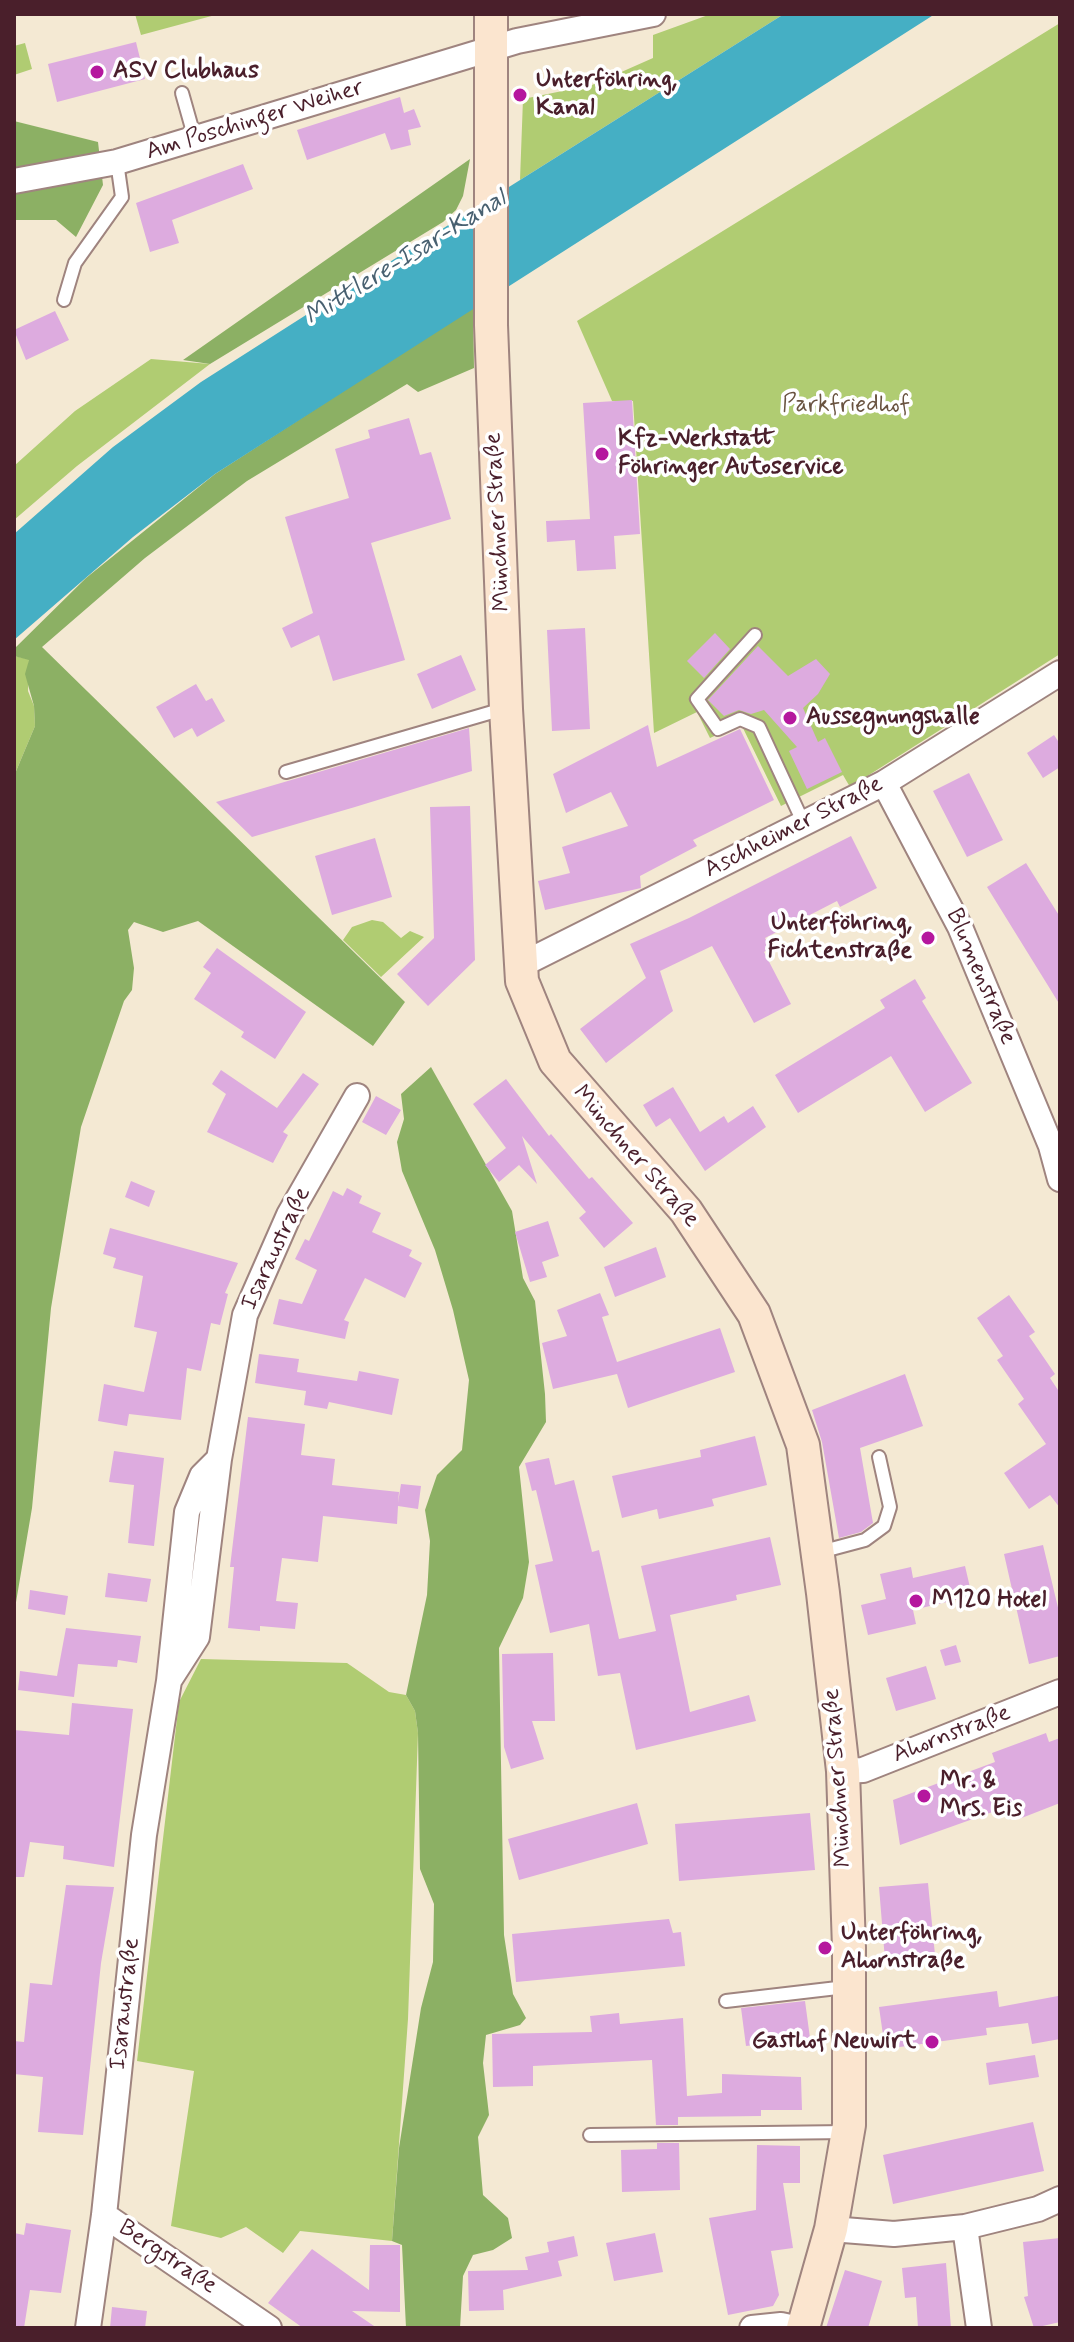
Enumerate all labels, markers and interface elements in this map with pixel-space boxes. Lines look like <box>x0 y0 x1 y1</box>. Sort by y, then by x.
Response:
place label: ASV Clubhaus <box>113 58 259 86</box>
marker: ASV Clubhaus <box>88 63 106 81</box>
place label: Unterföhring, Kanal <box>536 67 677 123</box>
street label: Am Poschinger Weiher <box>143 74 367 168</box>
marker: Unterföhring, Kanal <box>511 86 529 104</box>
water label: Mittlere-Isar-Kanal <box>299 184 513 334</box>
park label: Parkfriedhof <box>782 392 910 420</box>
place label: Kfz-Werkstatt Föhringer Autoservice <box>618 426 844 482</box>
street label: Münchner Straße <box>480 432 518 612</box>
marker: Kfz-Werkstatt Föhringer Autoservice <box>593 445 611 463</box>
place label: Aussegnungshalle <box>806 704 980 732</box>
marker: Aussegnungshalle <box>781 709 799 727</box>
street label: Aschheimer Straße <box>700 771 888 885</box>
street label: Blumenstraße <box>938 905 1022 1049</box>
place label: Unterföhring, Fichtenstraße <box>768 910 912 966</box>
marker: Unterföhring, Fichtenstraße <box>919 929 937 947</box>
street label: Münchner Straße <box>565 1080 705 1234</box>
street label: Isaraustraße <box>236 1183 318 1315</box>
place label: M120 Hotel <box>932 1587 1046 1615</box>
marker: M120 Hotel <box>907 1592 925 1610</box>
street label: Münchner Straße <box>818 1688 860 1868</box>
street label: Ahornstraße <box>889 1699 1015 1771</box>
place label: Mr. & Mrs. Eis <box>940 1768 1022 1824</box>
marker: Mr. & Mrs. Eis <box>915 1787 933 1805</box>
place label: Unterföhring, Ahornstraße <box>841 1920 982 1976</box>
street label: Isaraustraße <box>105 1936 147 2072</box>
marker: Unterföhring, Ahornstraße <box>816 1939 834 1957</box>
place label: Gasthof Neuwirt <box>752 2028 916 2056</box>
marker: Gasthof Neuwirt <box>923 2033 941 2051</box>
street label: Bergstraße <box>112 2215 222 2301</box>

